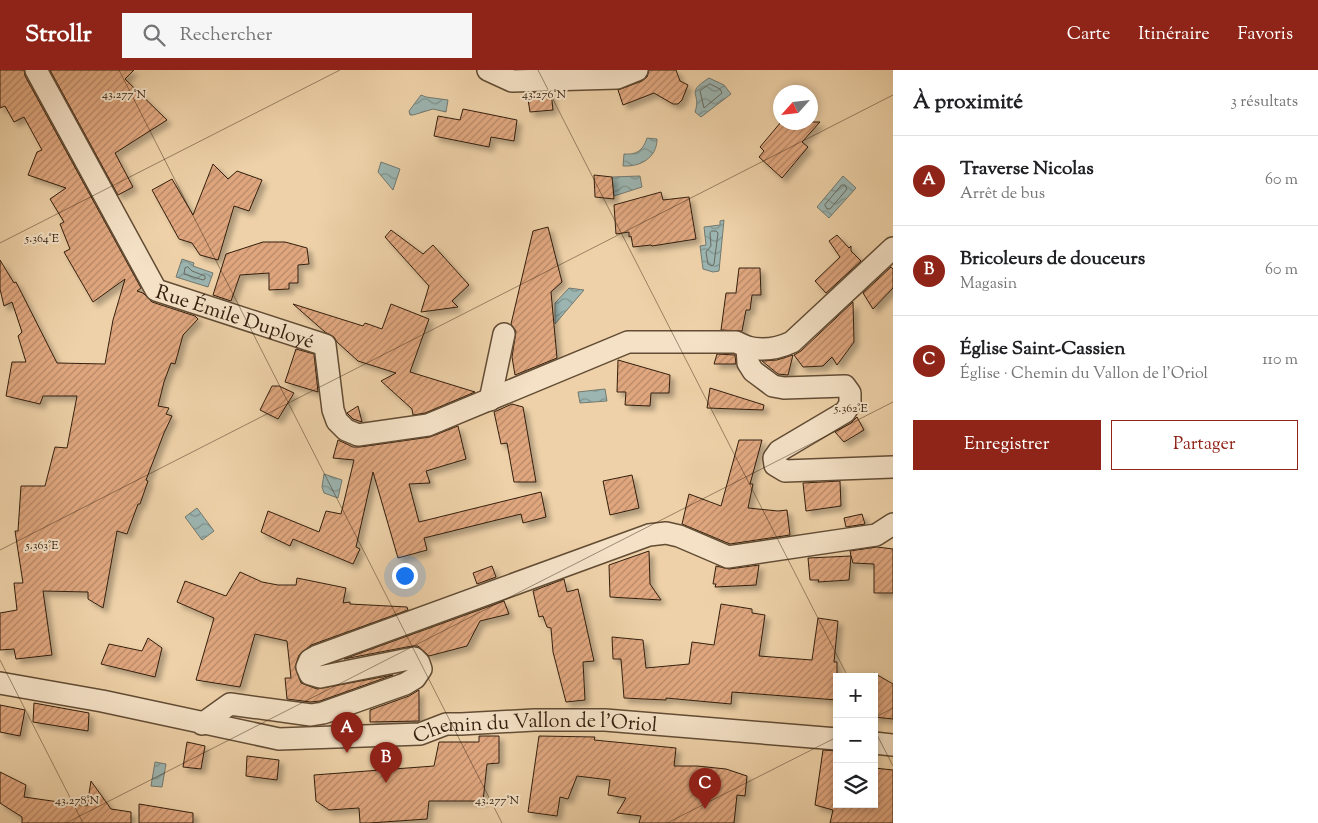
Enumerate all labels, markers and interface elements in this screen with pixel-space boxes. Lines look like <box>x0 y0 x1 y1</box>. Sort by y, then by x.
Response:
search box <box>122 13 472 58</box>
text: Strollr <box>25 18 92 52</box>
icon: search <box>140 21 168 49</box>
text: Rechercher <box>180 22 273 49</box>
text: Carte <box>1067 22 1110 48</box>
text: Itinéraire <box>1138 22 1210 48</box>
text: Favoris <box>1238 22 1293 48</box>
north arrow <box>773 85 818 130</box>
text: 43.277°N <box>102 86 147 104</box>
text: 43.276°N <box>522 86 567 104</box>
text: À proximité <box>913 88 1023 118</box>
text: 3 résultats <box>1230 91 1298 114</box>
text: Traverse Nicolas <box>960 156 1094 183</box>
text: A <box>923 169 936 192</box>
text: 60 m <box>1265 169 1298 192</box>
text: Arrêt de bus <box>960 183 1045 206</box>
text: 5.364°E <box>24 230 60 248</box>
text: Bricoleurs de douceurs <box>960 246 1145 273</box>
text: B <box>924 259 934 282</box>
text: 60 m <box>1265 259 1298 282</box>
text: Magasin <box>960 273 1017 296</box>
street label: Rue Émile Duployé <box>151 279 318 358</box>
text: Église Saint-Cassien <box>960 336 1125 363</box>
text: C <box>923 349 935 372</box>
text: 110 m <box>1262 349 1298 372</box>
text: Église · Chemin du Vallon de l'Oriol <box>960 363 1208 386</box>
text: 5.362°E <box>833 400 868 418</box>
button: Enregistrer <box>913 420 1101 470</box>
button: Partager <box>1111 420 1298 470</box>
text: 5.363°E <box>25 537 59 555</box>
your location <box>392 563 418 589</box>
map controls <box>833 673 878 808</box>
button: + <box>833 673 878 718</box>
street label: Chemin du Vallon de l'Oriol <box>409 708 659 752</box>
pin: A <box>331 712 363 753</box>
button: − <box>833 718 878 763</box>
pin: B <box>370 742 402 783</box>
button: layers <box>833 763 878 808</box>
pin: C <box>689 768 721 809</box>
text: 43.278°N <box>55 792 100 810</box>
text: 43.277°N <box>475 792 520 810</box>

